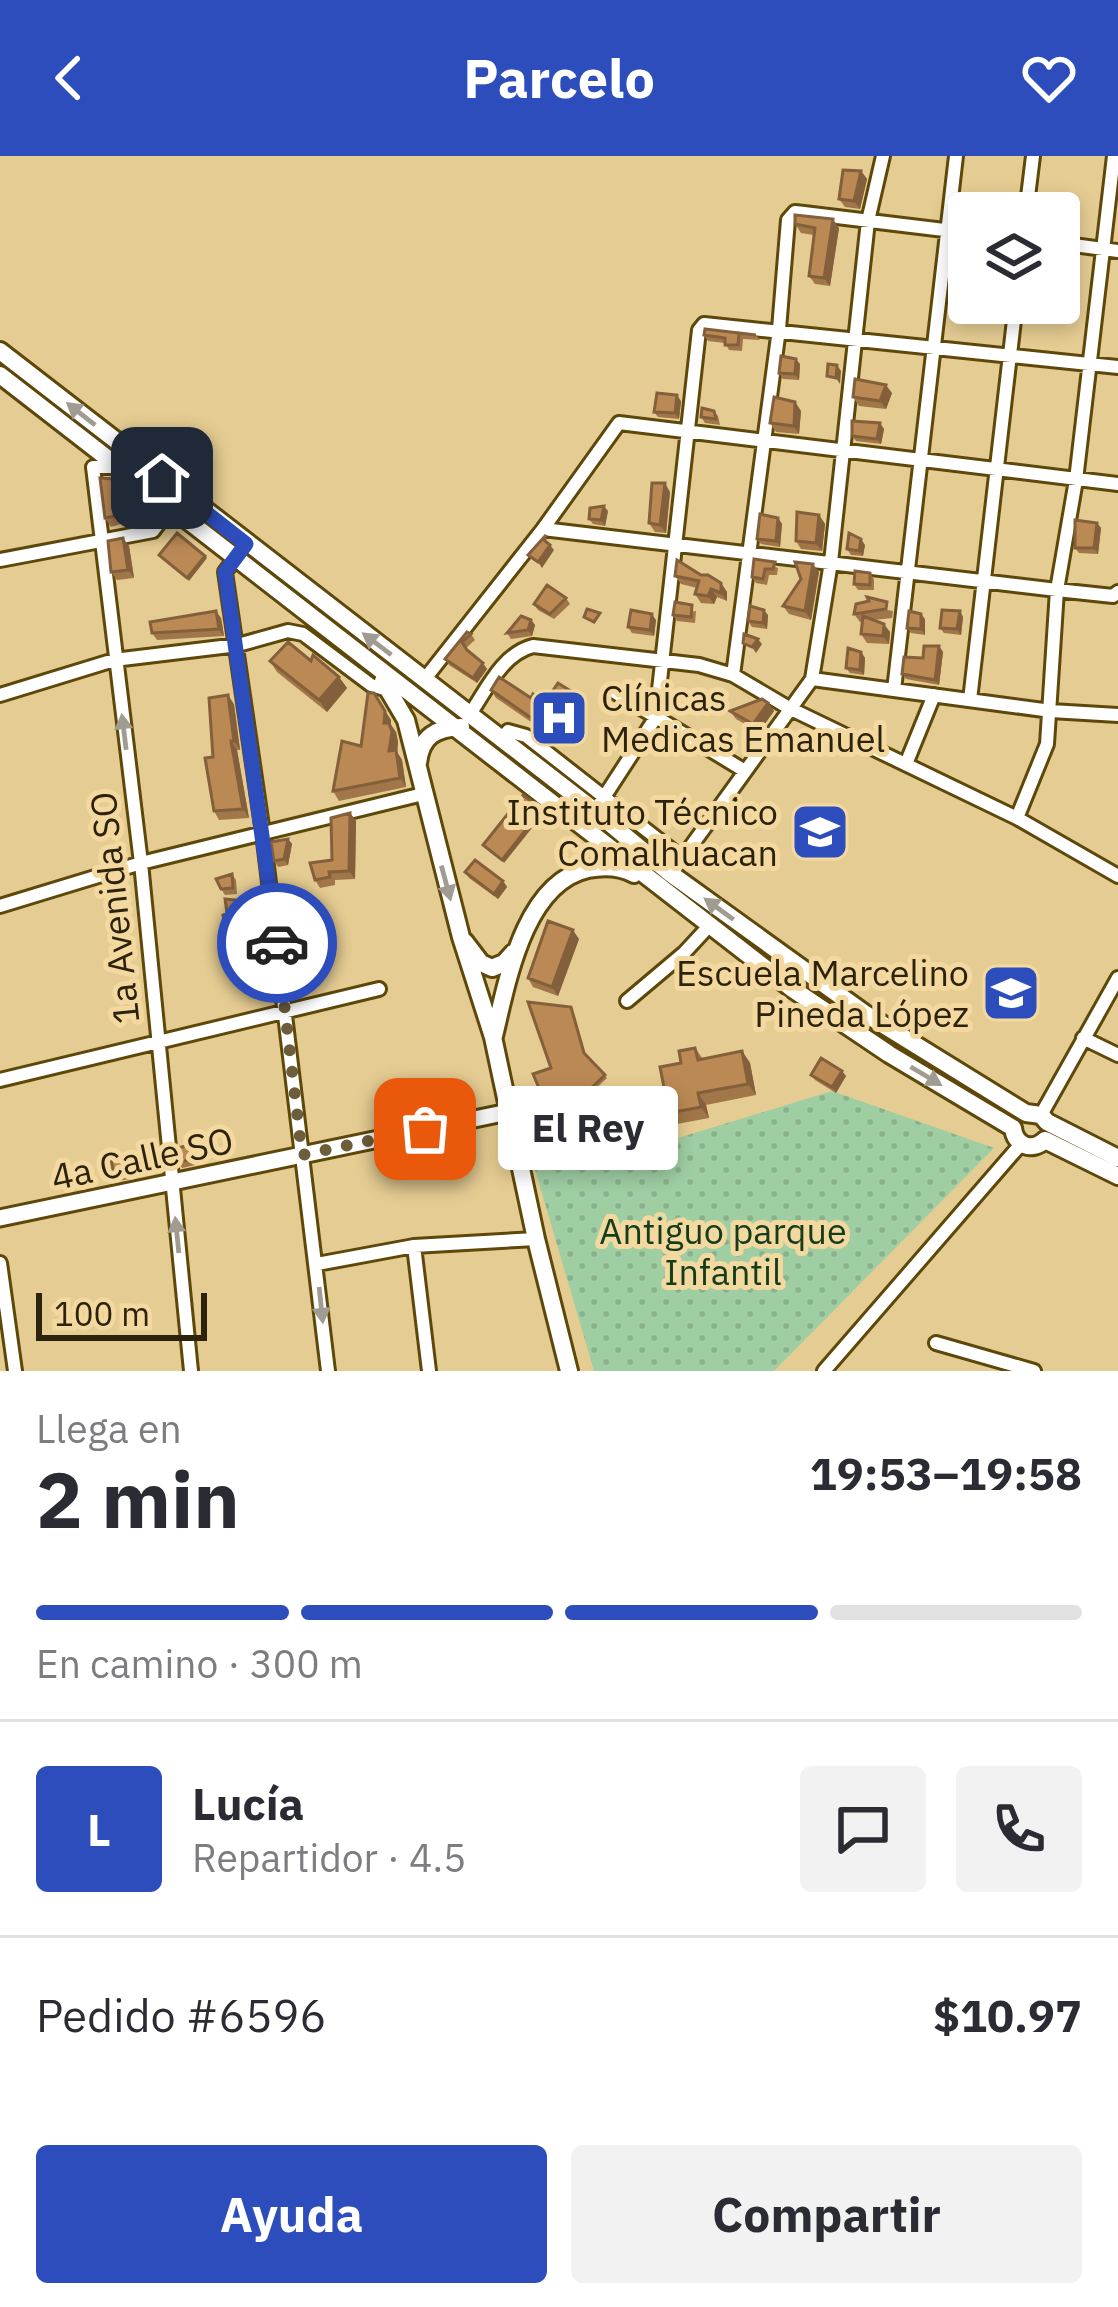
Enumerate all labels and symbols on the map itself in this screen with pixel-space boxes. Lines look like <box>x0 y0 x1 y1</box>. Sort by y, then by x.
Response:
one-way arrow <box>65 402 96 427</box>
pin <box>111 427 213 529</box>
one-way arrow <box>361 632 392 656</box>
place label: Clínicas Medicas Emanuel <box>601 674 885 762</box>
hospital icon: Clínicas Medicas Emanuel <box>528 687 590 749</box>
one-way arrow <box>114 713 133 750</box>
place label: Instituto Técnico Comalhuacan <box>506 788 778 876</box>
street label: 1a Avenida SO <box>78 790 150 1026</box>
school or university icon: Instituto Técnico Comalhuacan <box>789 801 851 863</box>
one-way arrow <box>438 865 457 902</box>
courier <box>217 883 337 1003</box>
one-way arrow <box>703 898 735 921</box>
place label: Escuela Marcelino Pineda López <box>676 949 969 1037</box>
school or university icon: Escuela Marcelino Pineda López <box>980 962 1042 1024</box>
one-way arrow <box>909 1064 943 1085</box>
pin <box>374 1078 476 1180</box>
callout: El Rey <box>497 1087 677 1171</box>
street label: 4a Calle SO <box>47 1116 237 1200</box>
park label: Antiguo parque Infantil <box>599 1207 847 1295</box>
one-way arrow <box>167 1216 186 1253</box>
scale bar <box>36 1287 207 1340</box>
one-way arrow <box>312 1287 331 1324</box>

